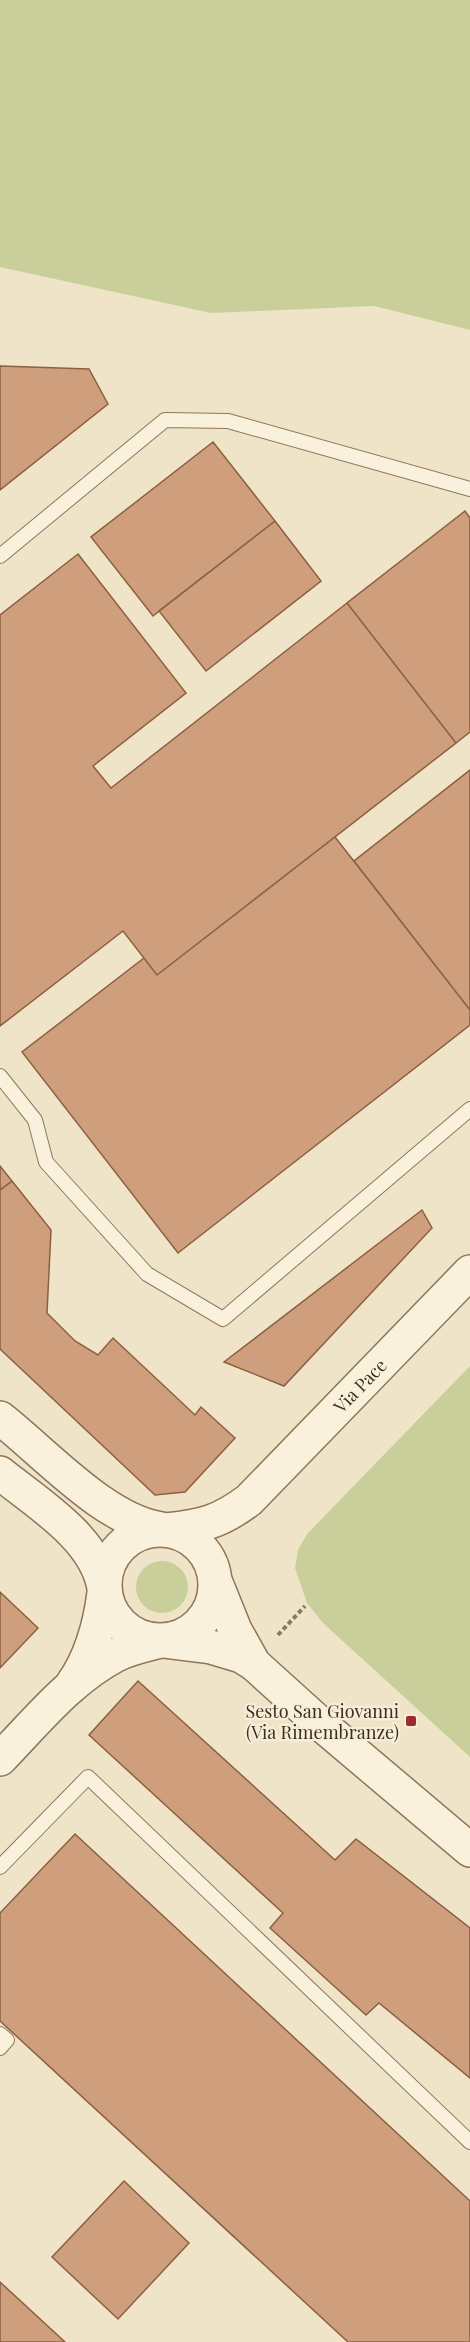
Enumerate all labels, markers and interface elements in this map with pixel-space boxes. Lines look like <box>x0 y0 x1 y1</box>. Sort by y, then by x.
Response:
street label: Via Pace <box>327 1353 392 1419</box>
place label: Sesto San Giovanni (Via Rimembranze) <box>245 1699 399 1744</box>
marker: Sesto San Giovanni (Via Rimembranze) <box>404 1714 418 1728</box>

